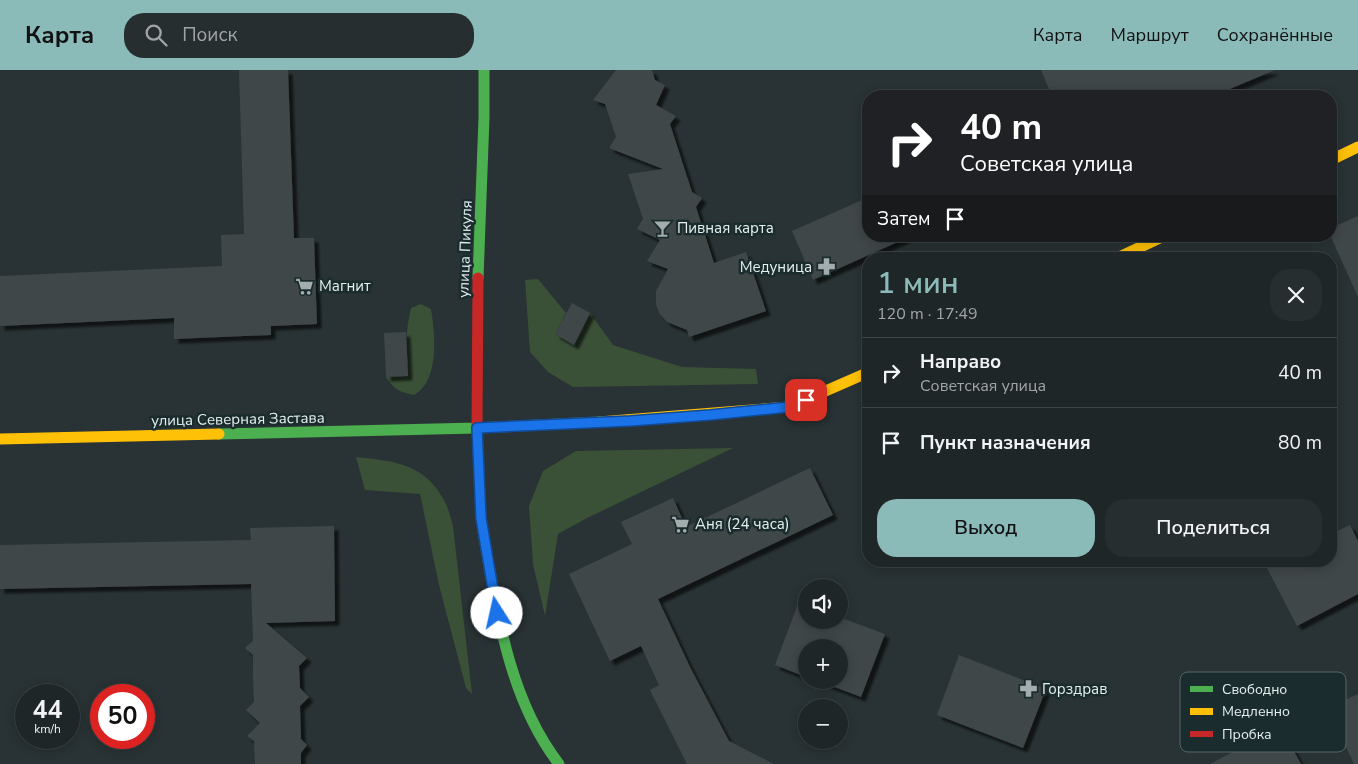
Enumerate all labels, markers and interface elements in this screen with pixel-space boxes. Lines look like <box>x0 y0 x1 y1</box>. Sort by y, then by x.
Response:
search box <box>124 13 474 58</box>
text: Карта <box>25 19 94 51</box>
icon: search <box>142 21 170 49</box>
text: Поиск <box>182 22 237 48</box>
text: Карта <box>1033 23 1083 47</box>
text: Маршрут <box>1111 23 1189 47</box>
text: Сохранённые <box>1217 23 1333 47</box>
text: 40 m <box>960 104 1042 151</box>
icon: right <box>877 110 942 175</box>
text: Советская улица <box>960 149 1133 179</box>
street label: улица Пикуля <box>453 200 477 298</box>
icon: arrive <box>941 205 969 233</box>
text: Затем <box>877 206 931 232</box>
bar icon: Пивная карта <box>653 218 673 238</box>
place label: Пивная карта <box>677 218 774 238</box>
place label: Медуница <box>740 257 812 277</box>
pharmacy icon: Медуница <box>816 257 836 277</box>
text: 1 мин <box>877 263 959 304</box>
button: close <box>1270 269 1322 321</box>
supermarket icon: Магнит <box>295 276 315 296</box>
place label: Магнит <box>319 276 371 296</box>
text: 120 m · 17:49 <box>877 303 978 325</box>
text: Направо <box>920 349 1001 375</box>
icon: right <box>877 359 905 387</box>
text: 40 m <box>1278 360 1322 386</box>
text: Советская улица <box>920 375 1046 397</box>
pin <box>785 379 827 421</box>
icon: arrive <box>792 386 820 414</box>
street label: улица Северная Застава <box>151 407 325 431</box>
icon: arrive <box>877 429 905 457</box>
text: Пункт назначения <box>920 430 1091 456</box>
text: 80 m <box>1278 430 1322 456</box>
button: Выход <box>877 499 1095 557</box>
button: Поделиться <box>1105 499 1322 557</box>
supermarket icon: Аня (24 часа) <box>671 514 691 534</box>
place label: Аня (24 часа) <box>695 514 790 534</box>
map controls <box>798 579 848 749</box>
button: sound <box>798 579 848 629</box>
position arrow <box>470 586 522 638</box>
button: + <box>798 639 848 689</box>
legend <box>1180 672 1346 752</box>
pharmacy icon: Горздрав <box>1018 679 1038 699</box>
place label: Горздрав <box>1042 679 1107 699</box>
text: Свободно <box>1222 680 1287 699</box>
speed limit sign: 50 <box>90 684 155 749</box>
text: 44 <box>32 693 63 727</box>
button: − <box>798 699 848 749</box>
text: Медленно <box>1222 702 1290 721</box>
text: km/h <box>34 721 61 737</box>
text: Пробка <box>1222 725 1272 744</box>

